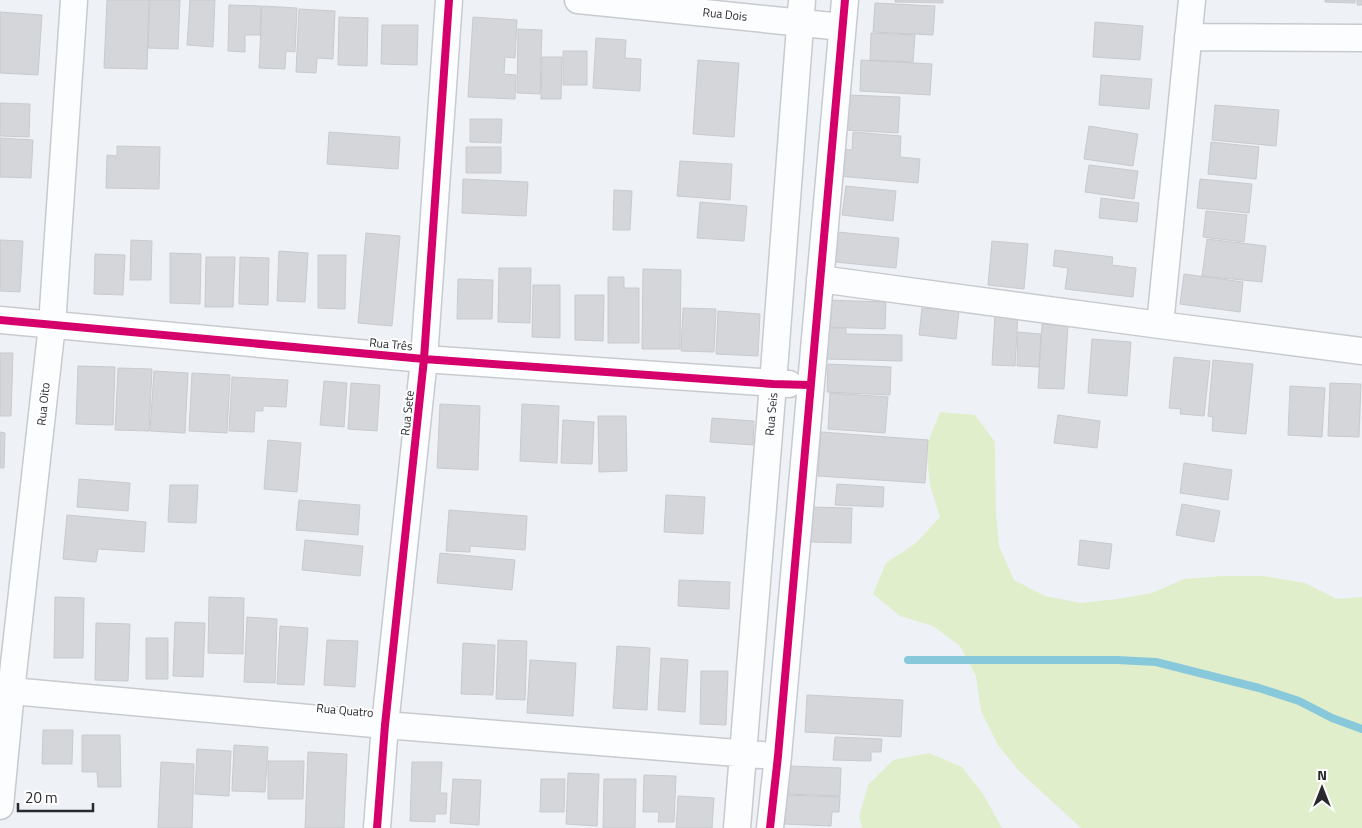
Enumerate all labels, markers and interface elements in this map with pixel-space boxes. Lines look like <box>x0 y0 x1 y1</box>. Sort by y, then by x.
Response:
street label: Rua Dois <box>702 2 749 26</box>
street label: Rua Três <box>369 333 414 355</box>
street label: Rua Oito <box>31 381 55 427</box>
street label: Rua Sete <box>395 390 419 436</box>
street label: Rua Seis <box>760 391 782 436</box>
street label: Rua Quatro <box>316 698 374 722</box>
north arrow <box>1297 763 1347 813</box>
text: N <box>1317 764 1327 785</box>
scale bar <box>18 780 92 812</box>
text: 20 m <box>25 786 58 809</box>

